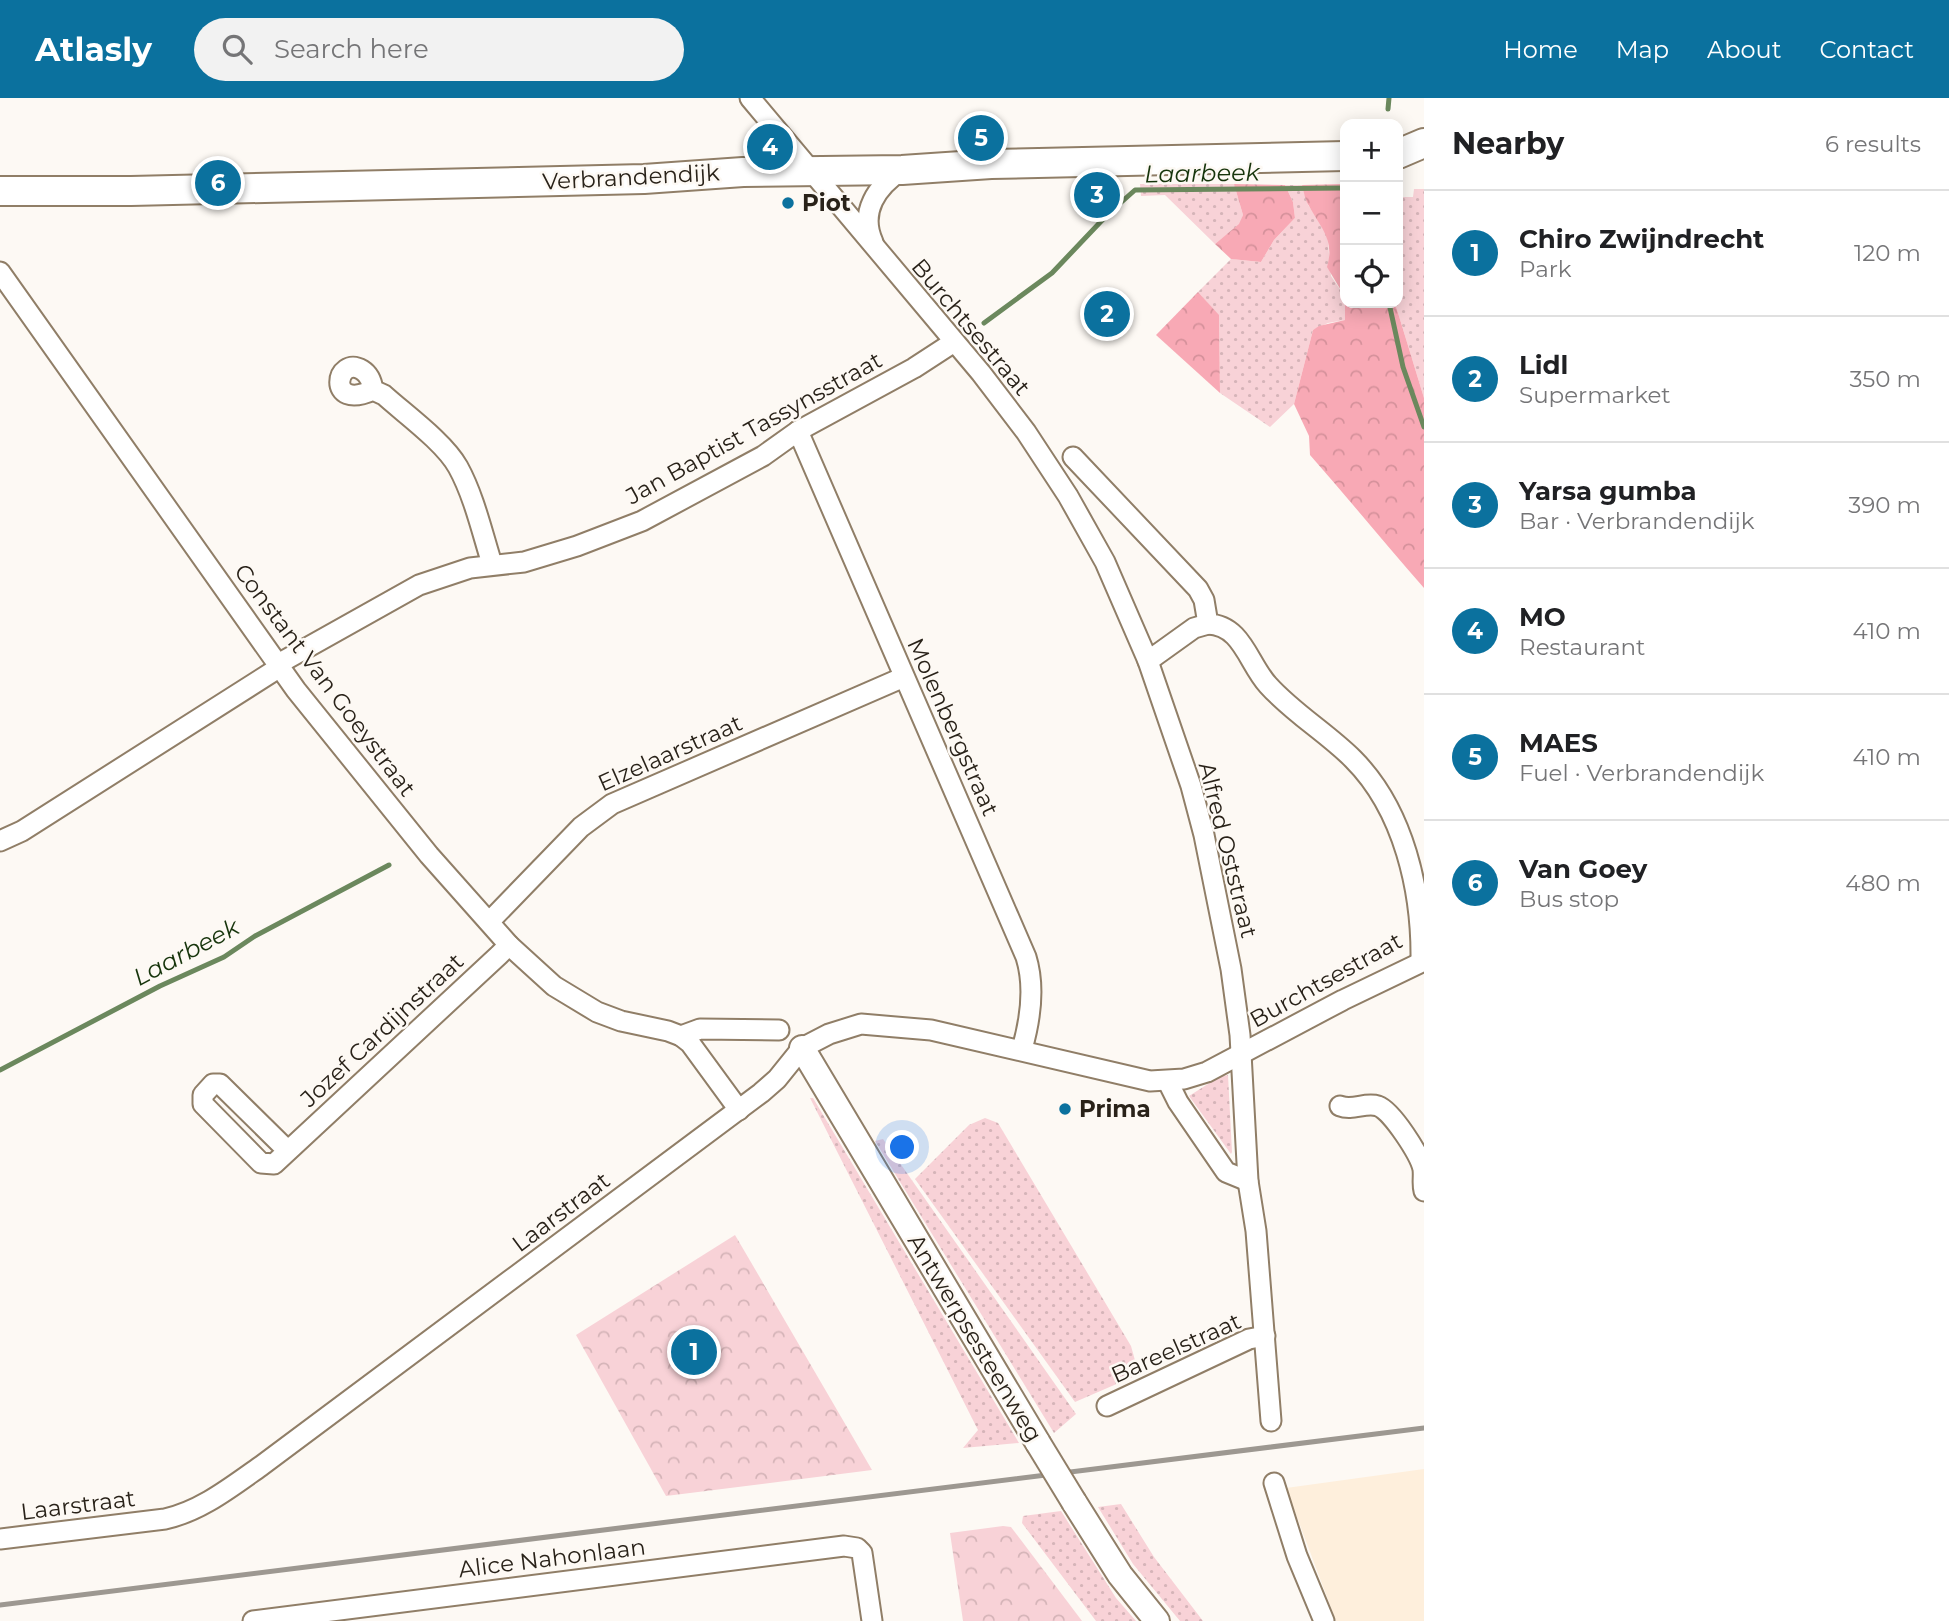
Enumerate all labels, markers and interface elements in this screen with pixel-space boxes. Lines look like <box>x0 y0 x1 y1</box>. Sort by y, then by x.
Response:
search box <box>194 18 684 81</box>
text: Atlasly <box>35 29 152 69</box>
icon: search <box>218 30 256 68</box>
text: Search here <box>274 33 429 65</box>
text: Home <box>1503 35 1578 64</box>
text: Map <box>1616 35 1669 64</box>
text: About <box>1707 35 1781 64</box>
text: Contact <box>1819 35 1914 64</box>
pin: 5 <box>958 112 1004 164</box>
map controls <box>1340 119 1403 308</box>
button: + <box>1340 119 1403 182</box>
pin: 4 <box>747 121 793 173</box>
text: Nearby <box>1452 125 1564 162</box>
text: 6 results <box>1825 130 1921 158</box>
pin: 6 <box>195 157 241 209</box>
water label: Laarbeek <box>1144 157 1262 189</box>
street label: Verbrandendijk <box>542 158 721 196</box>
pin: 3 <box>1074 169 1120 221</box>
button: − <box>1340 182 1403 245</box>
place label: Piot <box>802 189 851 217</box>
marker: Piot <box>780 195 796 211</box>
text: Chiro Zwijndrecht <box>1519 223 1764 255</box>
text: 1 <box>1470 239 1480 267</box>
text: 120 m <box>1854 239 1921 267</box>
button: locate <box>1340 245 1403 308</box>
street label: Burchtsestraat <box>906 253 1036 401</box>
text: Park <box>1519 255 1572 283</box>
pin: 2 <box>1084 288 1130 340</box>
street label: Jan Baptist Tassynsstraat <box>620 346 887 511</box>
text: Lidl <box>1519 349 1568 381</box>
text: 2 <box>1468 365 1482 393</box>
text: 350 m <box>1850 365 1921 393</box>
text: Supermarket <box>1519 381 1671 409</box>
text: Yarsa gumba <box>1519 475 1696 507</box>
text: 3 <box>1468 491 1482 519</box>
text: 390 m <box>1848 491 1921 519</box>
text: Bar · Verbrandendijk <box>1519 507 1755 535</box>
street label: Constant Van Goeystraat <box>228 558 422 802</box>
text: MO <box>1519 601 1566 633</box>
text: 4 <box>1467 617 1483 645</box>
text: 410 m <box>1852 617 1921 645</box>
text: Restaurant <box>1519 633 1645 661</box>
street label: Molenbergstraat <box>901 634 1005 820</box>
street label: Elzelaarstraat <box>594 709 746 797</box>
text: MAES <box>1519 727 1598 759</box>
text: 5 <box>1468 743 1482 771</box>
text: 410 m <box>1852 743 1921 771</box>
street label: Alfred Oststraat <box>1193 759 1263 941</box>
text: Fuel · Verbrandendijk <box>1519 759 1764 787</box>
text: Van Goey <box>1519 853 1647 885</box>
text: 6 <box>1468 869 1482 897</box>
text: 480 m <box>1845 869 1921 897</box>
text: Bus stop <box>1519 885 1619 913</box>
water label: Laarbeek <box>128 911 245 992</box>
street label: Burchtsestraat <box>1245 927 1407 1033</box>
street label: Jozef Cardijnstraat <box>294 947 469 1113</box>
place label: Prima <box>1079 1095 1151 1123</box>
marker: Prima <box>1057 1101 1073 1117</box>
your location <box>885 1130 919 1164</box>
street label: Laarstraat <box>507 1166 615 1258</box>
street label: Antwerpsesteenweg <box>902 1229 1048 1447</box>
street label: Bareelstraat <box>1107 1307 1245 1389</box>
pin: 1 <box>671 1326 717 1378</box>
street label: Laarstraat <box>19 1484 137 1526</box>
street label: Alice Nahonlaan <box>457 1533 647 1583</box>

